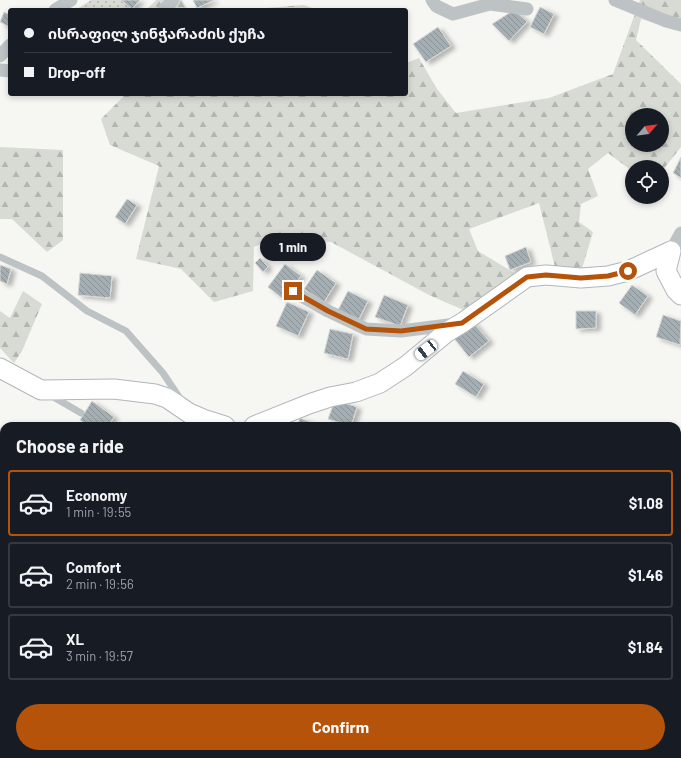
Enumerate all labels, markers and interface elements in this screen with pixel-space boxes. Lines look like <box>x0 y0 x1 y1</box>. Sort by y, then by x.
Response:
text: ისრაფილ ჯინჭარაძის ქუჩა <box>48 24 265 42</box>
text: Drop-off <box>48 63 106 81</box>
north arrow <box>625 108 669 152</box>
map controls <box>625 108 669 204</box>
button: locate <box>625 160 669 204</box>
callout: 1 min <box>260 233 326 261</box>
text: 1 min <box>279 239 307 255</box>
route start <box>619 262 637 280</box>
route end <box>284 282 302 300</box>
car <box>413 338 439 362</box>
text: Choose a ride <box>16 435 124 457</box>
icon: car <box>18 485 54 521</box>
text: Economy <box>66 486 127 504</box>
text: $1.08 <box>629 494 663 512</box>
text: 1 min · 19:55 <box>66 504 131 520</box>
icon: car <box>18 557 54 593</box>
text: Comfort <box>66 558 121 576</box>
text: $1.46 <box>628 566 663 584</box>
text: 2 min · 19:56 <box>66 576 134 592</box>
icon: car <box>18 629 54 665</box>
text: XL <box>66 630 84 648</box>
text: $1.84 <box>628 638 663 656</box>
text: 3 min · 19:57 <box>66 648 133 664</box>
button: Confirm <box>16 704 665 750</box>

